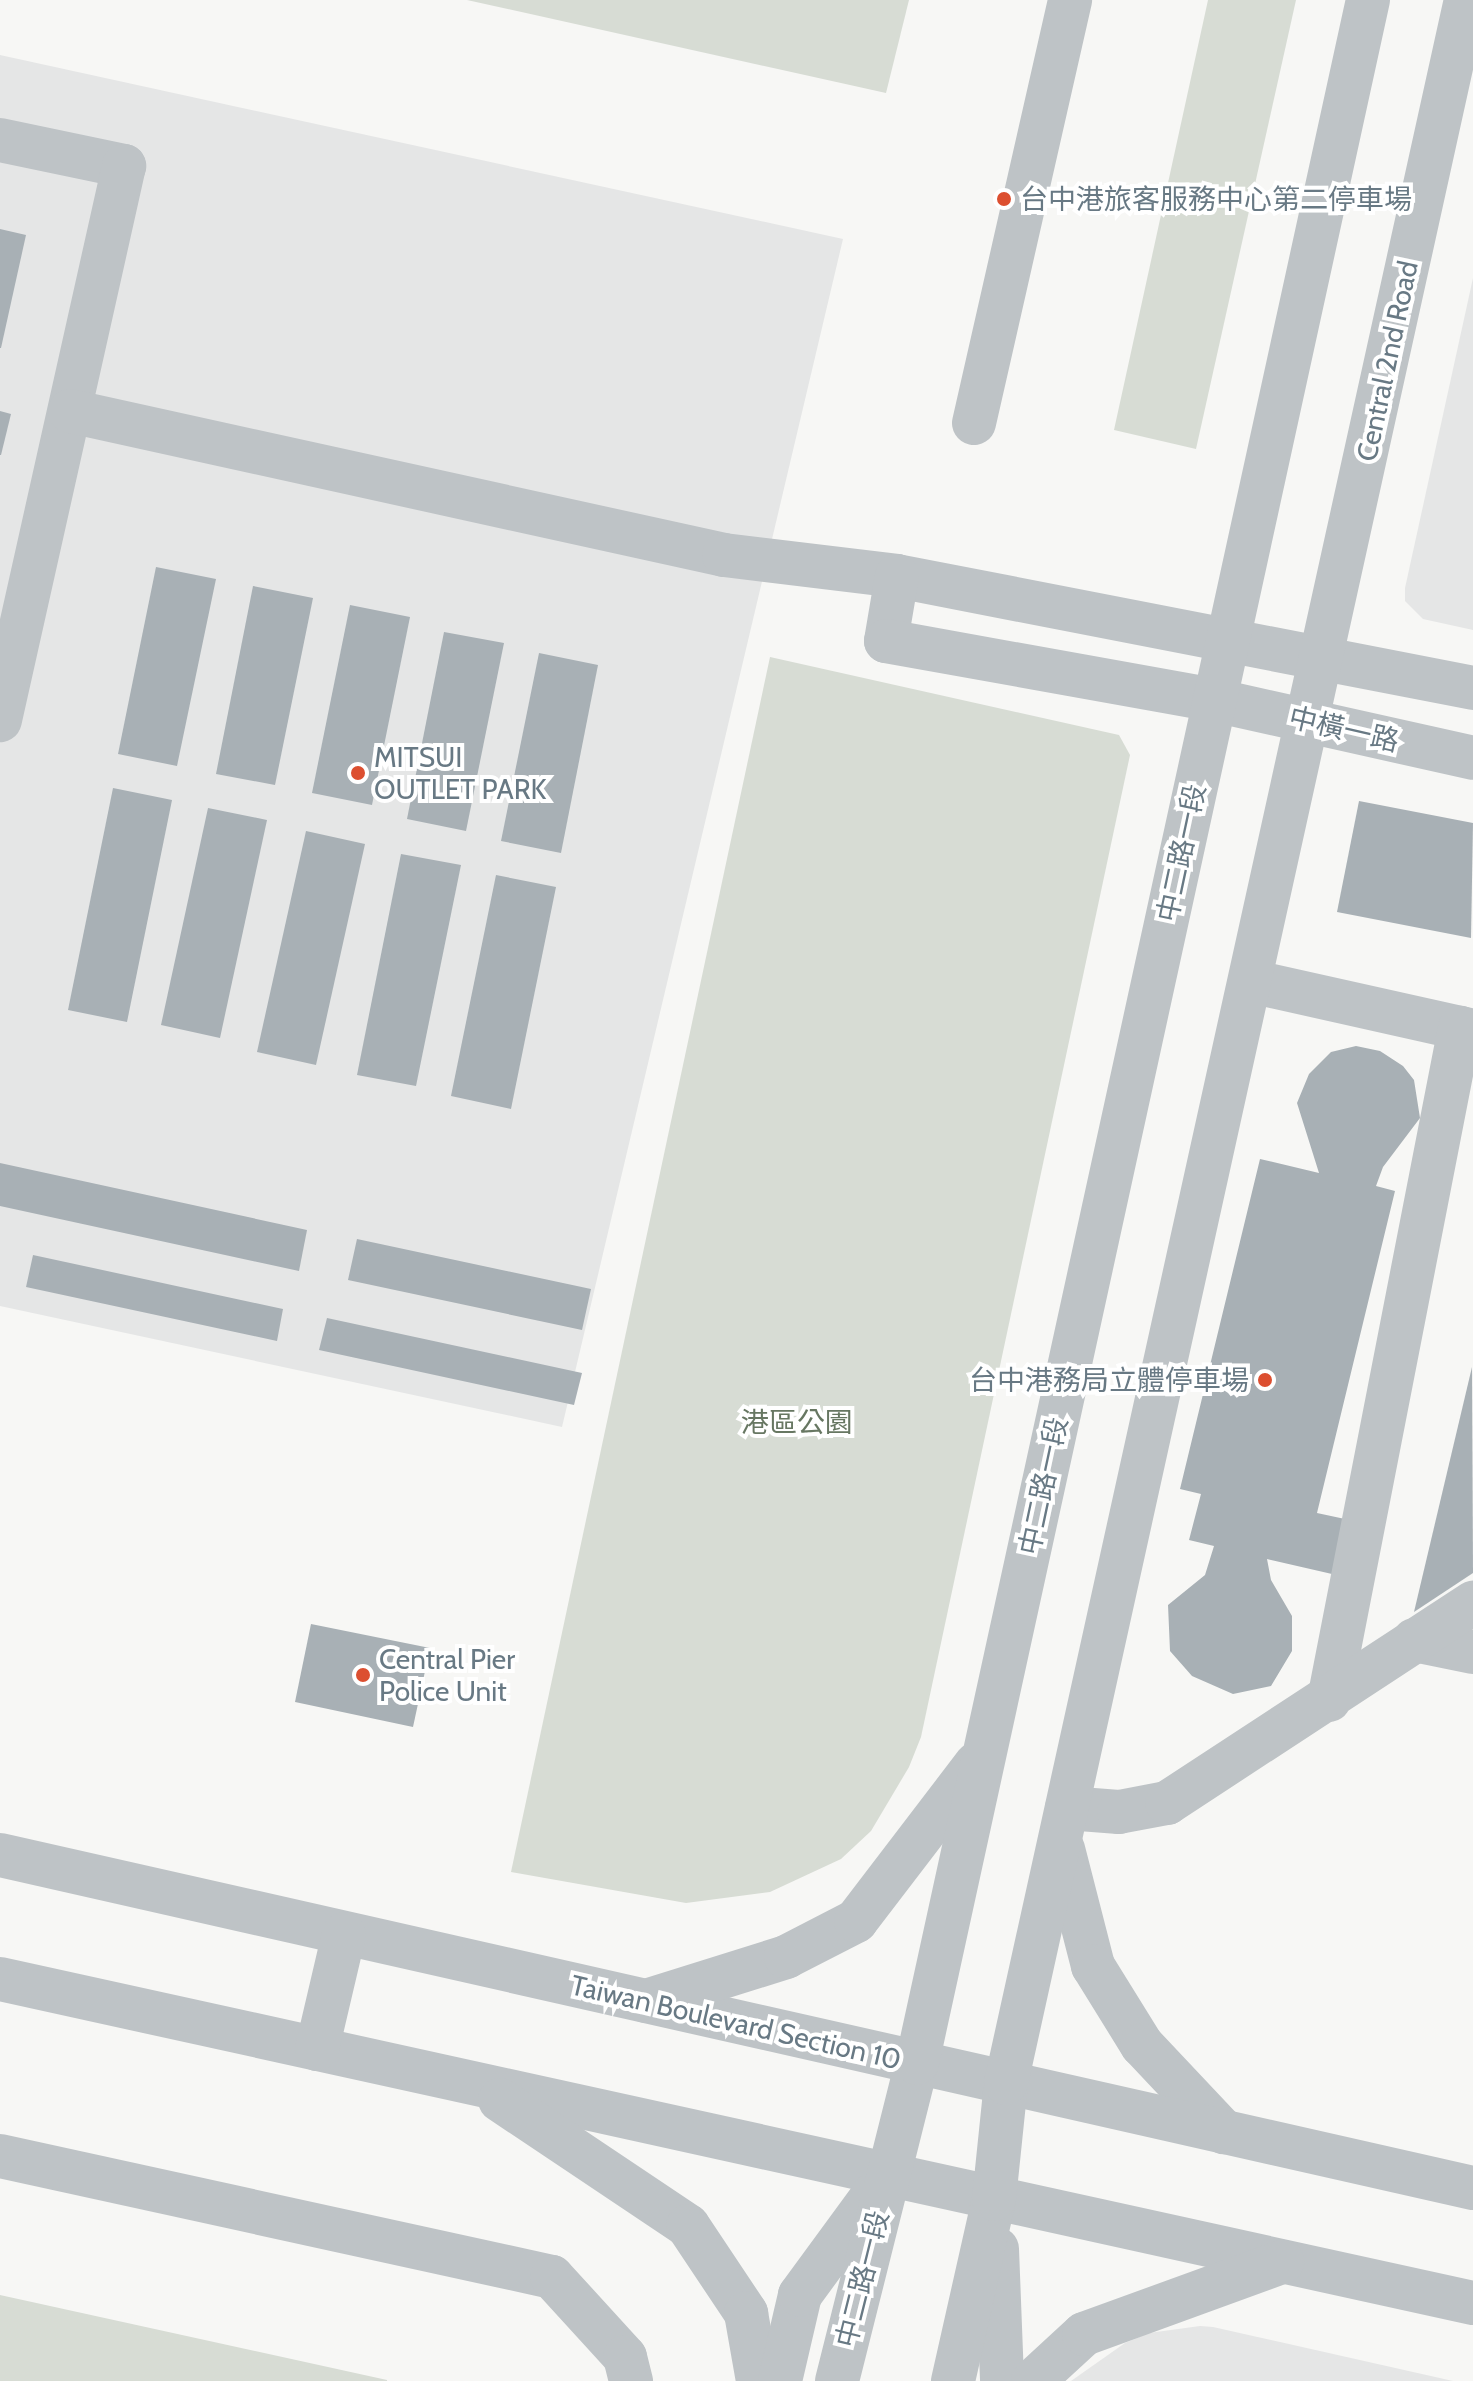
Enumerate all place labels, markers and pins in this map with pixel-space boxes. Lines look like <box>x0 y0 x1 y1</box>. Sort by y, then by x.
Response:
place label: 台中港旅客服務中心第二停車場 <box>1020 182 1412 216</box>
marker: 台中港旅客服務中心第二停車場 <box>995 190 1013 208</box>
place label: MITSUI OUTLET PARK <box>374 740 546 806</box>
marker: MITSUI OUTLET PARK <box>349 764 367 782</box>
place label: 台中港務局立體停車場 <box>969 1363 1249 1397</box>
marker: 台中港務局立體停車場 <box>1256 1371 1274 1389</box>
place label: Central Pier Police Unit <box>379 1642 515 1708</box>
marker: Central Pier Police Unit <box>354 1666 372 1684</box>

